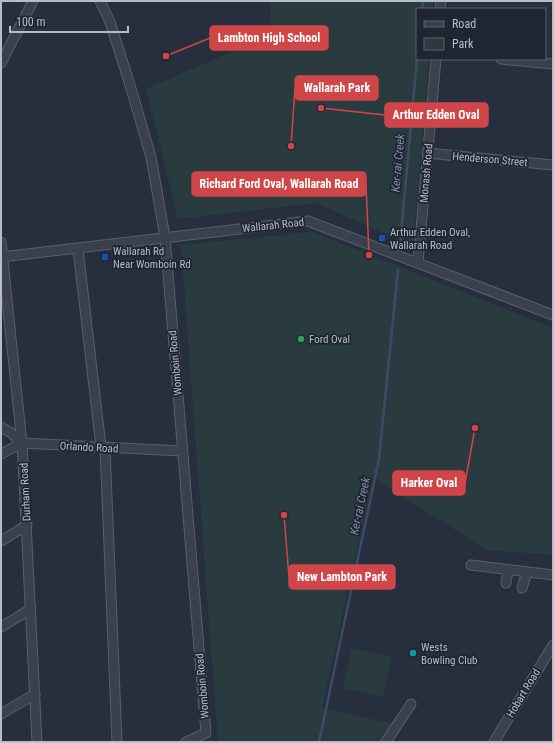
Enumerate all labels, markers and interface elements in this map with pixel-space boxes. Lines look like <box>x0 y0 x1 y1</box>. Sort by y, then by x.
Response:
scale bar <box>10 8 128 34</box>
legend <box>416 8 546 60</box>
text: 100 m <box>16 15 46 29</box>
text: Road <box>452 17 476 31</box>
callout: Lambton High School <box>210 26 328 50</box>
text: Lambton High School <box>218 31 320 45</box>
text: Park <box>452 37 474 51</box>
callout: Wallarah Park <box>295 76 378 100</box>
text: Wallarah Park <box>304 81 370 95</box>
callout: Arthur Edden Oval <box>385 103 488 127</box>
text: Arthur Edden Oval <box>393 108 479 122</box>
water label: Ker-rai Creek <box>388 132 408 193</box>
street label: Monash Road <box>417 143 436 203</box>
street label: Henderson Street <box>452 150 528 169</box>
callout: Richard Ford Oval, Wallarah Road <box>192 172 366 196</box>
text: Richard Ford Oval, Wallarah Road <box>200 177 358 191</box>
street label: Wallarah Road <box>241 216 305 235</box>
place label: Arthur Edden Oval, Wallarah Road <box>390 226 470 252</box>
marker: Arthur Edden Oval, Wallarah Road <box>377 233 387 243</box>
place label: Wallarah Rd Near Womboin Rd <box>113 245 191 271</box>
marker: Wallarah Rd Near Womboin Rd <box>100 252 110 262</box>
street label: Womboin Road <box>166 330 185 396</box>
place label: Ford Oval <box>309 333 350 346</box>
marker: Ford Oval <box>296 334 306 344</box>
street label: Orlando Road <box>59 439 119 456</box>
street label: Durham Road <box>17 462 34 521</box>
callout: Harker Oval <box>393 471 465 495</box>
water label: Ker-rai Creek <box>347 475 373 536</box>
text: Harker Oval <box>401 476 457 490</box>
callout: New Lambton Park <box>289 565 395 589</box>
text: New Lambton Park <box>297 570 387 584</box>
place label: Wests Bowling Club <box>421 641 478 667</box>
marker: Wests Bowling Club <box>408 648 418 658</box>
street label: Womboin Road <box>193 653 212 719</box>
street label: Hobart Road <box>504 667 543 720</box>

